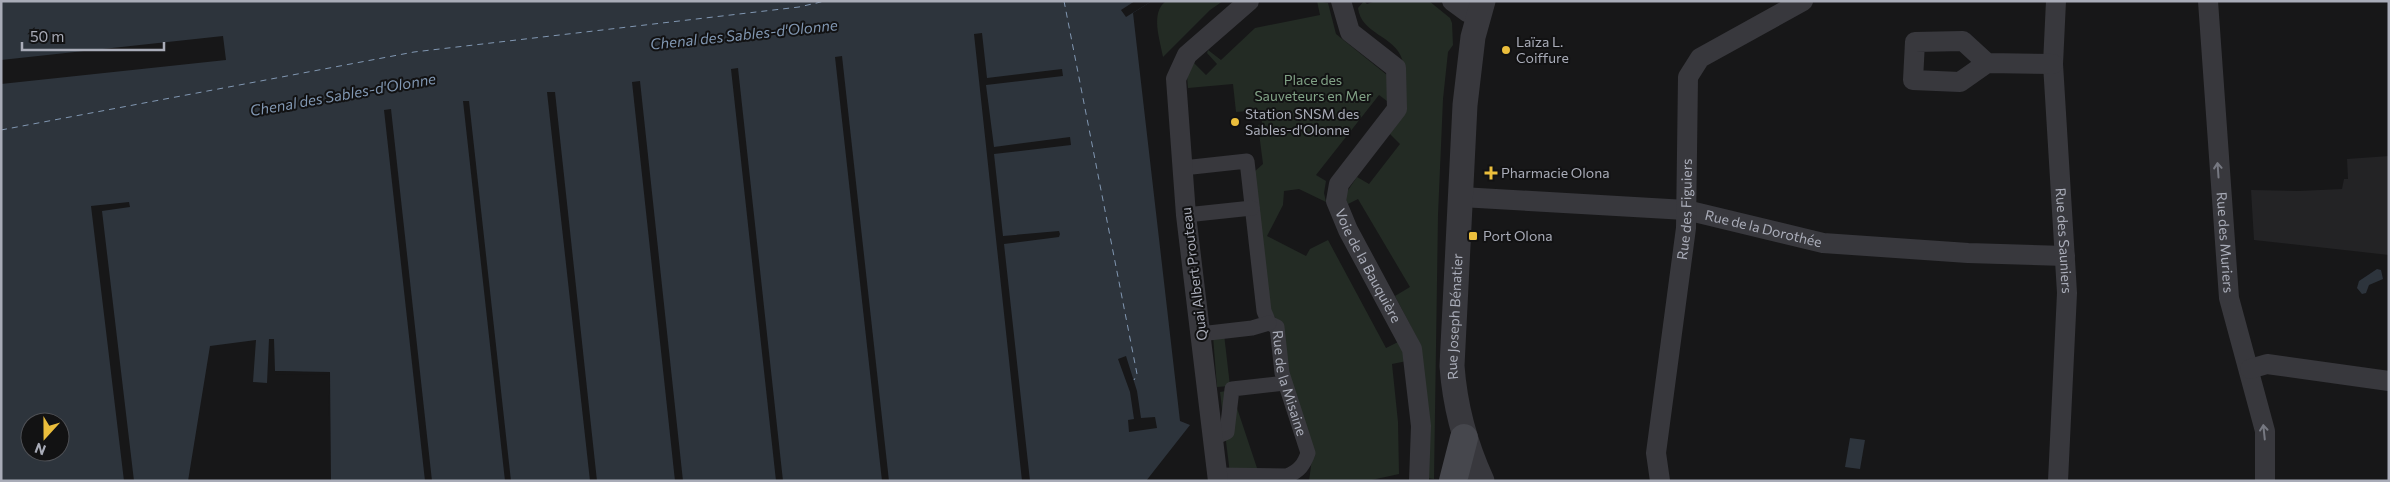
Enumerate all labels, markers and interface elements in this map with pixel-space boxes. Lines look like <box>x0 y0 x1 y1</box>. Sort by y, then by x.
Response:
water label: Chenal des Sables-d'Olonne <box>649 15 839 53</box>
scale bar <box>22 20 165 52</box>
text: 50 m <box>30 27 64 45</box>
place label: Laïza L. Coiffure <box>1516 33 1569 66</box>
marker: Laïza L. Coiffure <box>1500 44 1512 56</box>
water label: Chenal des Sables-d'Olonne <box>248 69 437 119</box>
park label: Place des Sauveteurs en Mer <box>1254 71 1372 104</box>
place label: Station SNSM des Sables-d'Olonne <box>1245 105 1359 138</box>
marker: Station SNSM des Sables-d'Olonne <box>1229 116 1241 128</box>
street label: Rue des Figuiers <box>1673 158 1695 261</box>
one-way arrow <box>2214 162 2223 178</box>
place label: Pharmacie Olona <box>1501 164 1610 181</box>
marker: Pharmacie Olona <box>1485 167 1497 179</box>
street label: Rue des Sauniers <box>2053 187 2076 294</box>
street label: Rue des Muriers <box>2214 191 2238 293</box>
street label: Quai Albert Prouteau <box>1177 206 1210 342</box>
street label: Voie de la Bauquière <box>1332 206 1405 325</box>
street label: Rue de la Dorothée <box>1703 206 1824 250</box>
place label: Port Olona <box>1483 227 1553 244</box>
marker: Port Olona <box>1467 230 1479 242</box>
street label: Rue Joseph Bénatier <box>1443 253 1466 381</box>
street label: Rue de la Misaine <box>1269 329 1311 438</box>
north arrow <box>20 412 70 462</box>
one-way arrow <box>2259 424 2269 440</box>
text: N <box>32 440 48 459</box>

